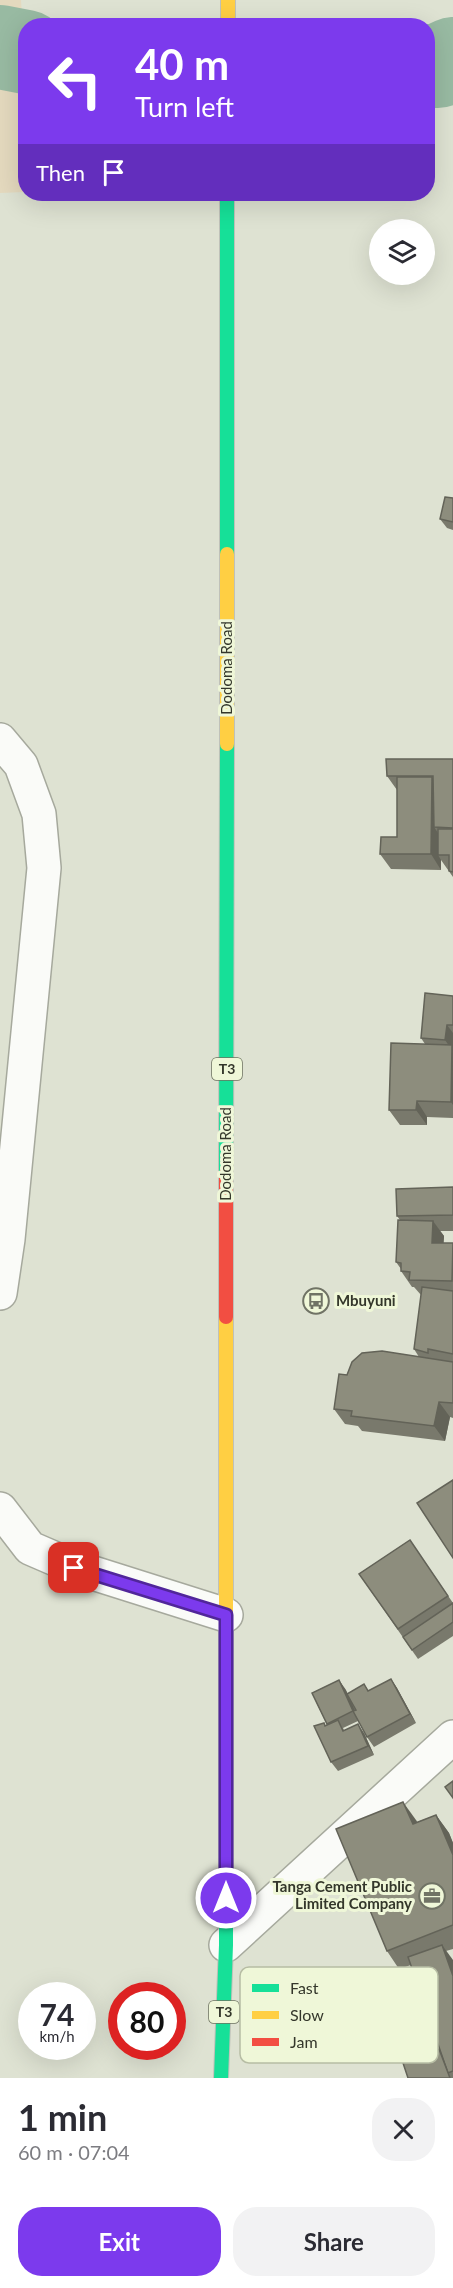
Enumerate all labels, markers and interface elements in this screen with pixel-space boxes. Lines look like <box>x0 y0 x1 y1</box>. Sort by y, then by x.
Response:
text: 40 m <box>135 39 229 89</box>
icon: left <box>36 42 114 120</box>
text: Turn left <box>135 90 234 123</box>
icon: arrive <box>97 156 130 189</box>
text: Then <box>36 159 85 186</box>
map controls <box>369 219 435 285</box>
button: layers <box>369 219 435 285</box>
street label: Dodoma Road <box>217 621 235 715</box>
road number: T3 <box>212 1058 242 1080</box>
street label: Dodoma Road <box>216 1107 234 1201</box>
bus stop icon: Mbuyuni <box>301 1286 331 1316</box>
place label: Mbuyuni <box>336 1291 396 1309</box>
pin <box>48 1542 99 1593</box>
icon: arrive <box>57 1551 90 1584</box>
position arrow <box>194 1866 258 1930</box>
place label: Tanga Cement Public Limited Company <box>272 1877 412 1912</box>
office icon: Tanga Cement Public Limited Company <box>417 1881 447 1911</box>
legend <box>240 1967 438 2063</box>
text: Fast <box>290 1978 319 1997</box>
speed limit sign: 80 <box>108 1982 186 2060</box>
text: 74 <box>40 1996 74 2032</box>
road number: T3 <box>209 2001 239 2023</box>
text: Slow <box>290 2005 324 2024</box>
text: km/h <box>39 2027 75 2045</box>
text: Jam <box>290 2032 318 2051</box>
text: 1 min <box>18 2095 107 2139</box>
button: close <box>372 2098 435 2161</box>
text: 60 m · 07:04 <box>18 2140 130 2164</box>
button: Exit <box>18 2207 221 2276</box>
button: Share <box>233 2207 435 2276</box>

